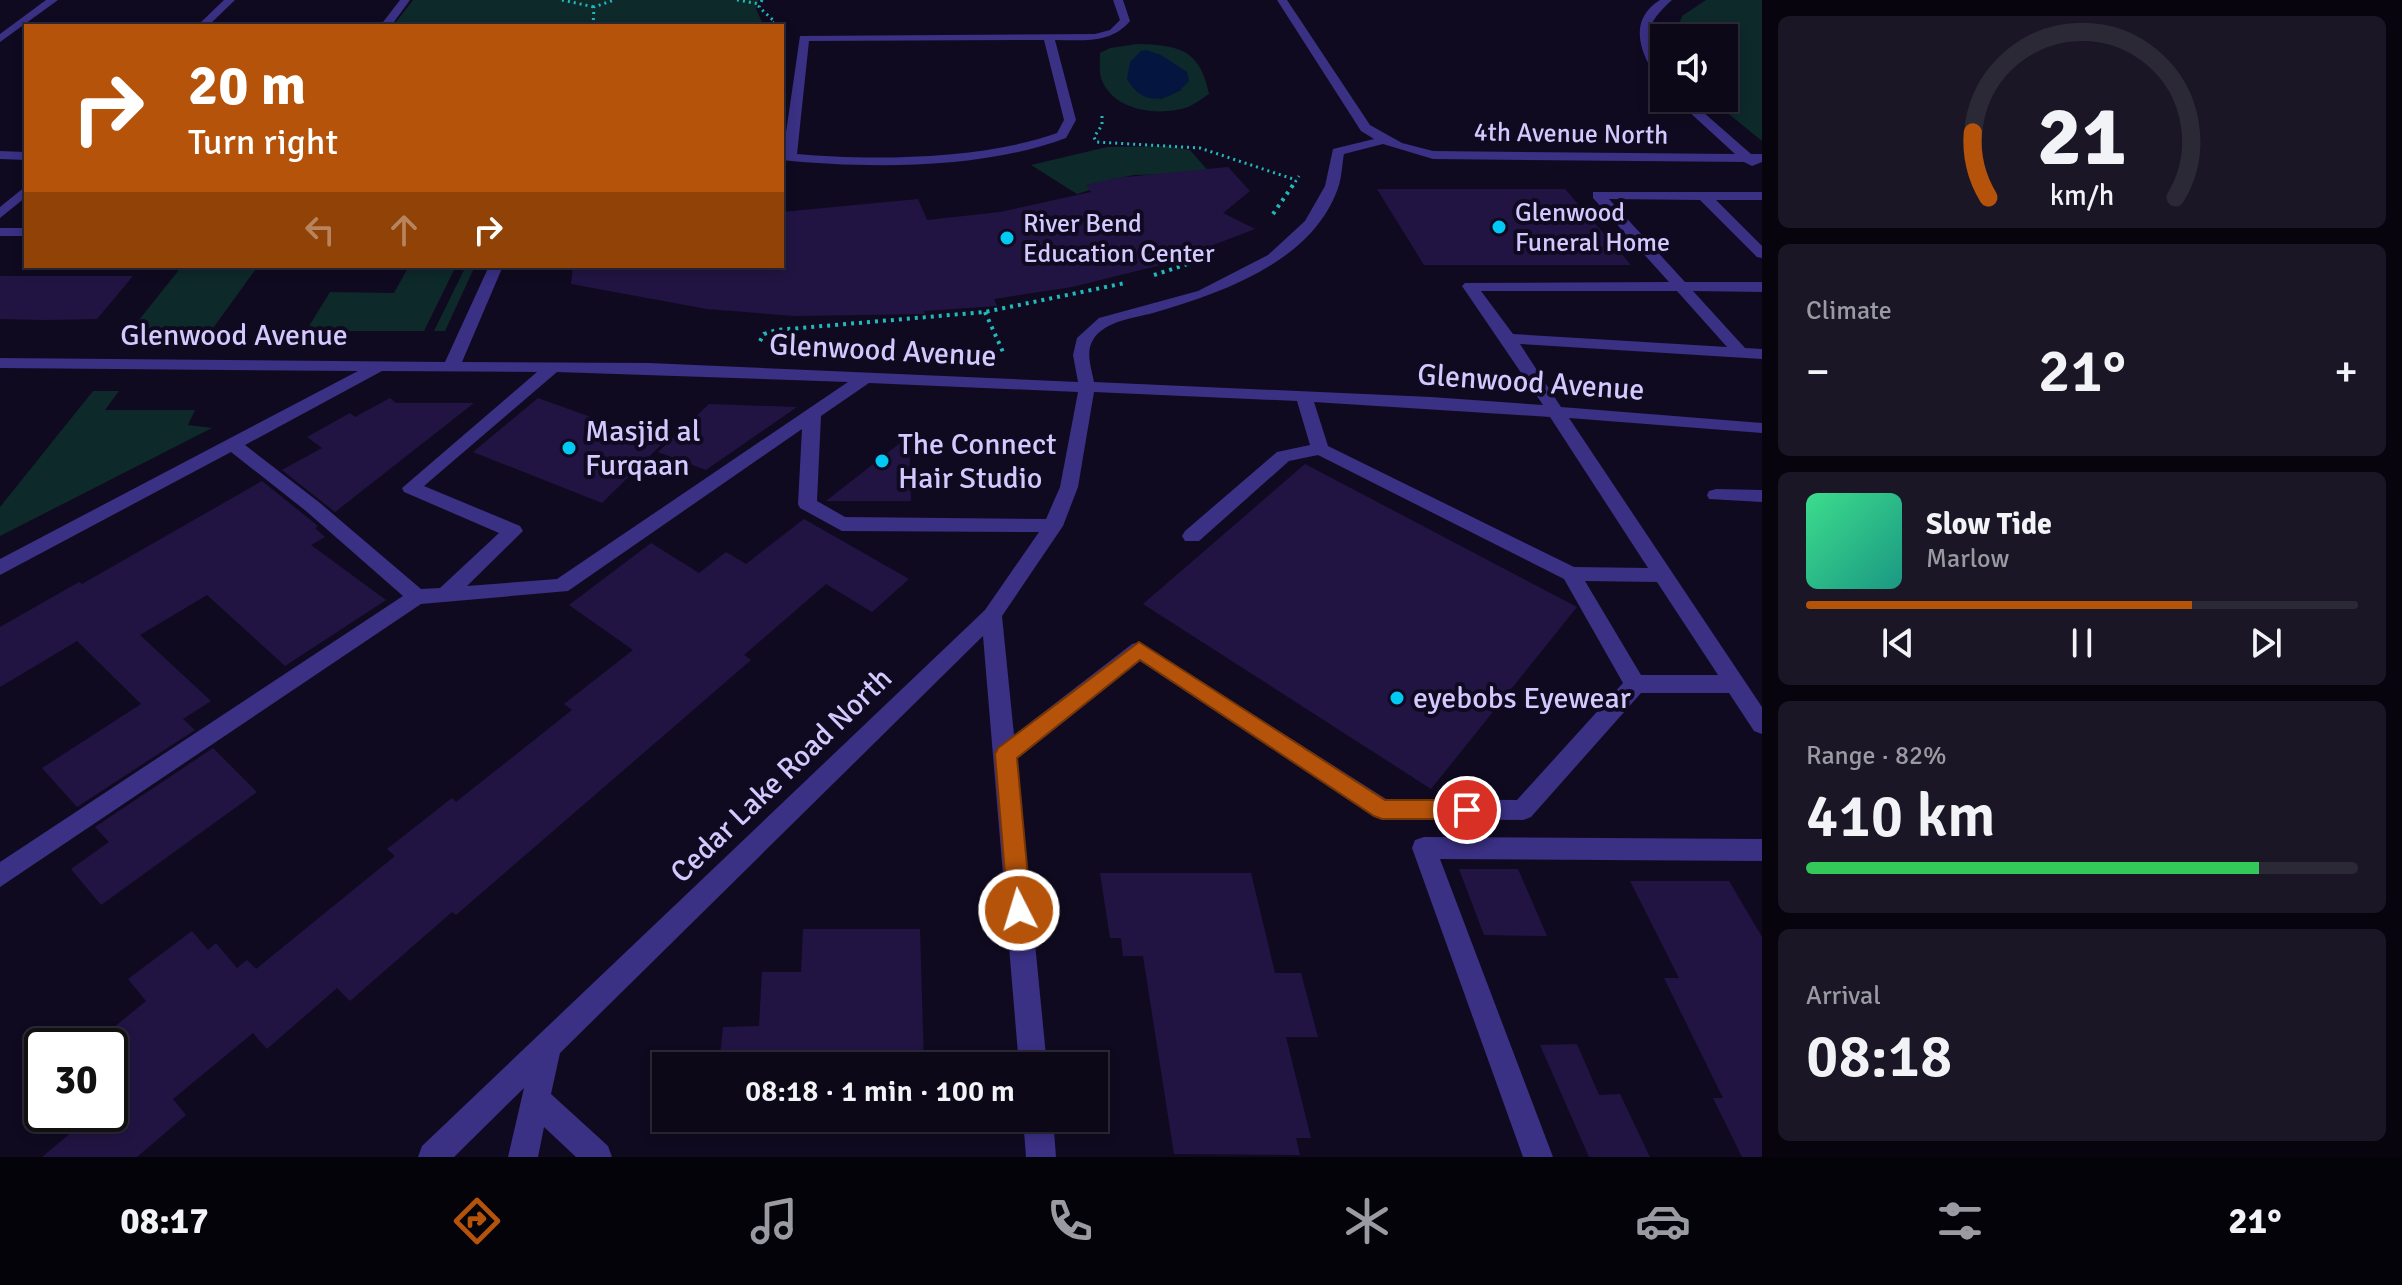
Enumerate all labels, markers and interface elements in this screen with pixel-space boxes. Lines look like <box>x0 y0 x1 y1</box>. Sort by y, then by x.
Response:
map controls <box>1650 24 1738 112</box>
button: sound <box>1650 24 1738 112</box>
text: 20 m <box>188 51 306 120</box>
icon: right <box>56 56 160 160</box>
text: 21 <box>2037 86 2127 188</box>
street label: 4th Avenue North <box>1473 116 1669 152</box>
text: Turn right <box>188 120 338 165</box>
text: km/h <box>2050 178 2114 213</box>
place label: Glenwood Funeral Home <box>1515 197 1670 259</box>
icon: left <box>298 208 342 252</box>
icon: ahead <box>382 208 426 252</box>
icon: right <box>466 208 510 252</box>
place label: River Bend Education Center <box>1023 208 1215 270</box>
marker: Glenwood Funeral Home <box>1490 218 1508 236</box>
marker: River Bend Education Center <box>998 229 1016 247</box>
text: Climate <box>1806 295 1892 327</box>
street label: Glenwood Avenue <box>120 317 348 354</box>
street label: Glenwood Avenue <box>768 326 998 375</box>
text: 21° <box>2038 335 2126 409</box>
text: − <box>1806 345 1830 399</box>
text: + <box>2334 345 2358 399</box>
street label: Glenwood Avenue <box>1416 356 1646 409</box>
place label: Masjid al Furqaan <box>585 413 701 484</box>
place label: The Connect Hair Studio <box>898 426 1057 497</box>
marker: Masjid al Furqaan <box>560 439 578 457</box>
marker: The Connect Hair Studio <box>873 452 891 470</box>
text: Slow Tide <box>1926 506 2052 543</box>
text: Marlow <box>1926 543 2009 575</box>
icon: previous <box>1876 621 1920 665</box>
icon: pause <box>2060 621 2104 665</box>
icon: next <box>2244 621 2288 665</box>
street label: Cedar Lake Road North <box>663 660 900 891</box>
place label: eyebobs Eyewear <box>1413 680 1631 717</box>
marker: eyebobs Eyewear <box>1388 689 1406 707</box>
text: Range · 82% <box>1806 740 1947 772</box>
pin <box>1433 776 1501 844</box>
text: 410 km <box>1806 780 1995 854</box>
icon: arrive <box>1445 788 1489 832</box>
position arrow <box>977 868 1061 952</box>
text: Arrival <box>1806 980 1881 1012</box>
text: 08:18 <box>1806 1020 1953 1094</box>
speed limit sign: 30 <box>24 1028 128 1132</box>
text: 08:18 · 1 min · 100 m <box>745 1073 1015 1110</box>
icon: directions <box>449 1193 505 1249</box>
icon: music <box>746 1193 802 1249</box>
icon: phone <box>1042 1193 1098 1249</box>
icon: climate <box>1339 1193 1395 1249</box>
icon: car <box>1635 1193 1691 1249</box>
icon: filters <box>1932 1193 1988 1249</box>
text: 08:17 <box>120 1199 209 1244</box>
text: 21° <box>2228 1199 2282 1244</box>

